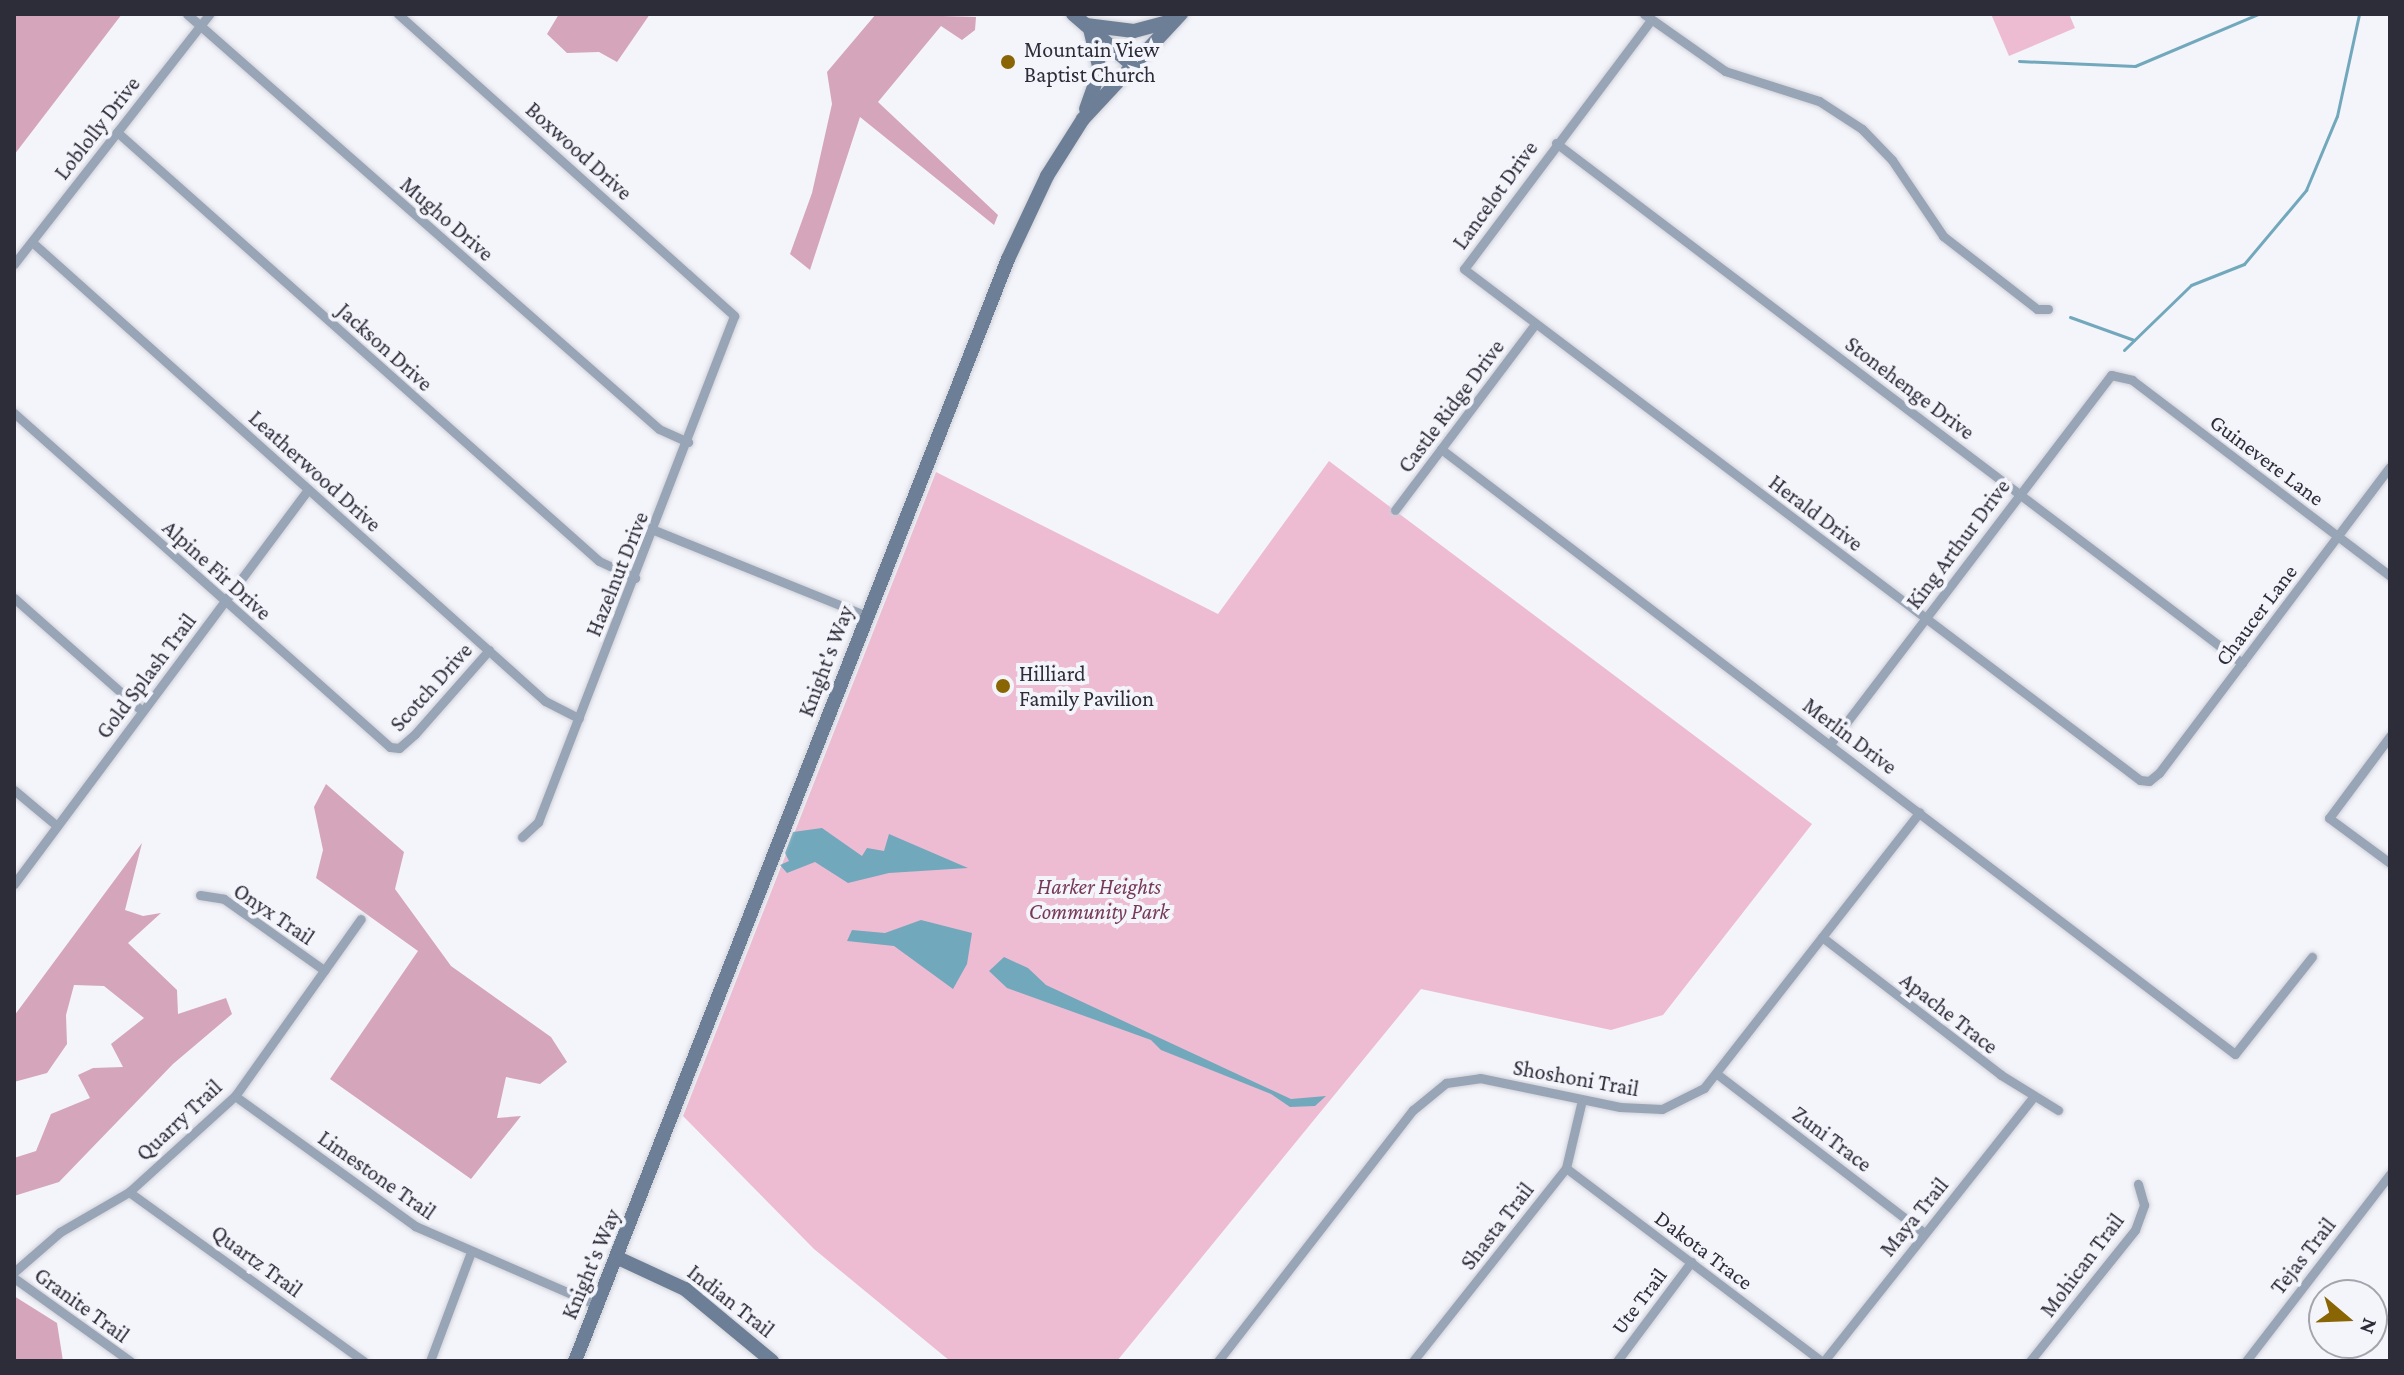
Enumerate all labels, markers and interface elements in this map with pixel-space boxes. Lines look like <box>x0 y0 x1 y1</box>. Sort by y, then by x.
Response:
place label: Mountain View Baptist Church <box>1024 36 1159 88</box>
marker: Mountain View Baptist Church <box>999 53 1017 71</box>
street label: Loblolly Drive <box>49 71 145 185</box>
street label: Boxwood Drive <box>520 96 638 206</box>
street label: Lancelot Drive <box>1447 136 1543 254</box>
street label: Mugho Drive <box>395 171 499 267</box>
street label: Jackson Drive <box>332 297 438 397</box>
street label: Stonehenge Drive <box>1840 331 1980 445</box>
street label: Castle Ridge Drive <box>1392 334 1510 478</box>
street label: Leatherwood Drive <box>243 405 387 537</box>
street label: Guinevere Lane <box>2205 408 2329 512</box>
street label: Herald Drive <box>1764 469 1868 557</box>
street label: King Arthur Drive <box>1901 474 2015 614</box>
street label: Hazelnut Drive <box>580 508 654 640</box>
street label: Alpine Fir Drive <box>157 514 277 626</box>
street label: Chaucer Lane <box>2209 559 2303 671</box>
street label: Knight's Way <box>793 602 859 720</box>
street label: Gold Splash Trail <box>90 608 202 744</box>
street label: Scotch Drive <box>384 637 478 737</box>
place label: Hilliard Family Pavilion <box>1019 660 1154 712</box>
marker: Hilliard Family Pavilion <box>994 677 1012 695</box>
street label: Merlin Drive <box>1798 692 1902 780</box>
park label: Harker Heights Community Park <box>1029 873 1169 924</box>
street label: Onyx Trail <box>229 877 319 951</box>
street label: Apache Trace <box>1895 967 2003 1059</box>
street label: Shoshoni Trail <box>1511 1054 1641 1102</box>
street label: Quarry Trail <box>131 1074 227 1166</box>
street label: Zuni Trace <box>1787 1101 1877 1177</box>
street label: Limestone Trail <box>313 1125 441 1225</box>
street label: Maya Trail <box>1874 1172 1954 1262</box>
street label: Shasta Trail <box>1455 1177 1539 1275</box>
street label: Knight's Way <box>556 1205 626 1323</box>
street label: Dakota Trace <box>1650 1205 1758 1295</box>
street label: Mohican Trail <box>2034 1208 2130 1322</box>
street label: Tejas Trail <box>2265 1212 2341 1300</box>
street label: Quartz Trail <box>206 1219 308 1303</box>
street label: Indian Trail <box>682 1259 780 1343</box>
street label: Granite Trail <box>29 1262 135 1348</box>
street label: Ute Trail <box>1606 1263 1672 1339</box>
north arrow <box>2308 1279 2388 1359</box>
text: N <box>2355 1315 2384 1337</box>

